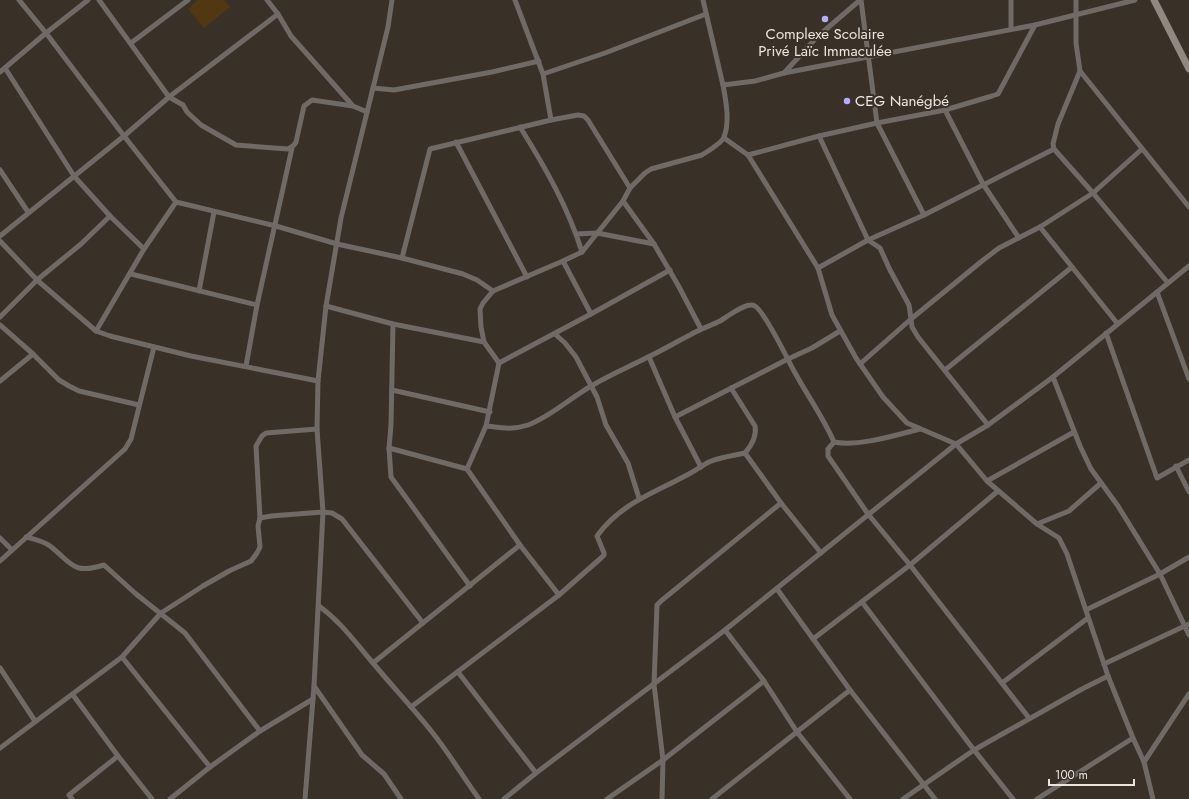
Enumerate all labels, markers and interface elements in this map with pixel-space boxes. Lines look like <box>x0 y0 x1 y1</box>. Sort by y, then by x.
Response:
marker: Complexe Scolaire Privé Laïc Immaculée <box>820 14 830 24</box>
place label: Complexe Scolaire Privé Laïc Immaculée <box>758 23 892 62</box>
place label: CEG Nanégbé <box>855 90 949 112</box>
marker: CEG Nanégbé <box>842 96 852 106</box>
scale bar <box>1049 761 1134 787</box>
text: 100 m <box>1055 766 1088 784</box>

